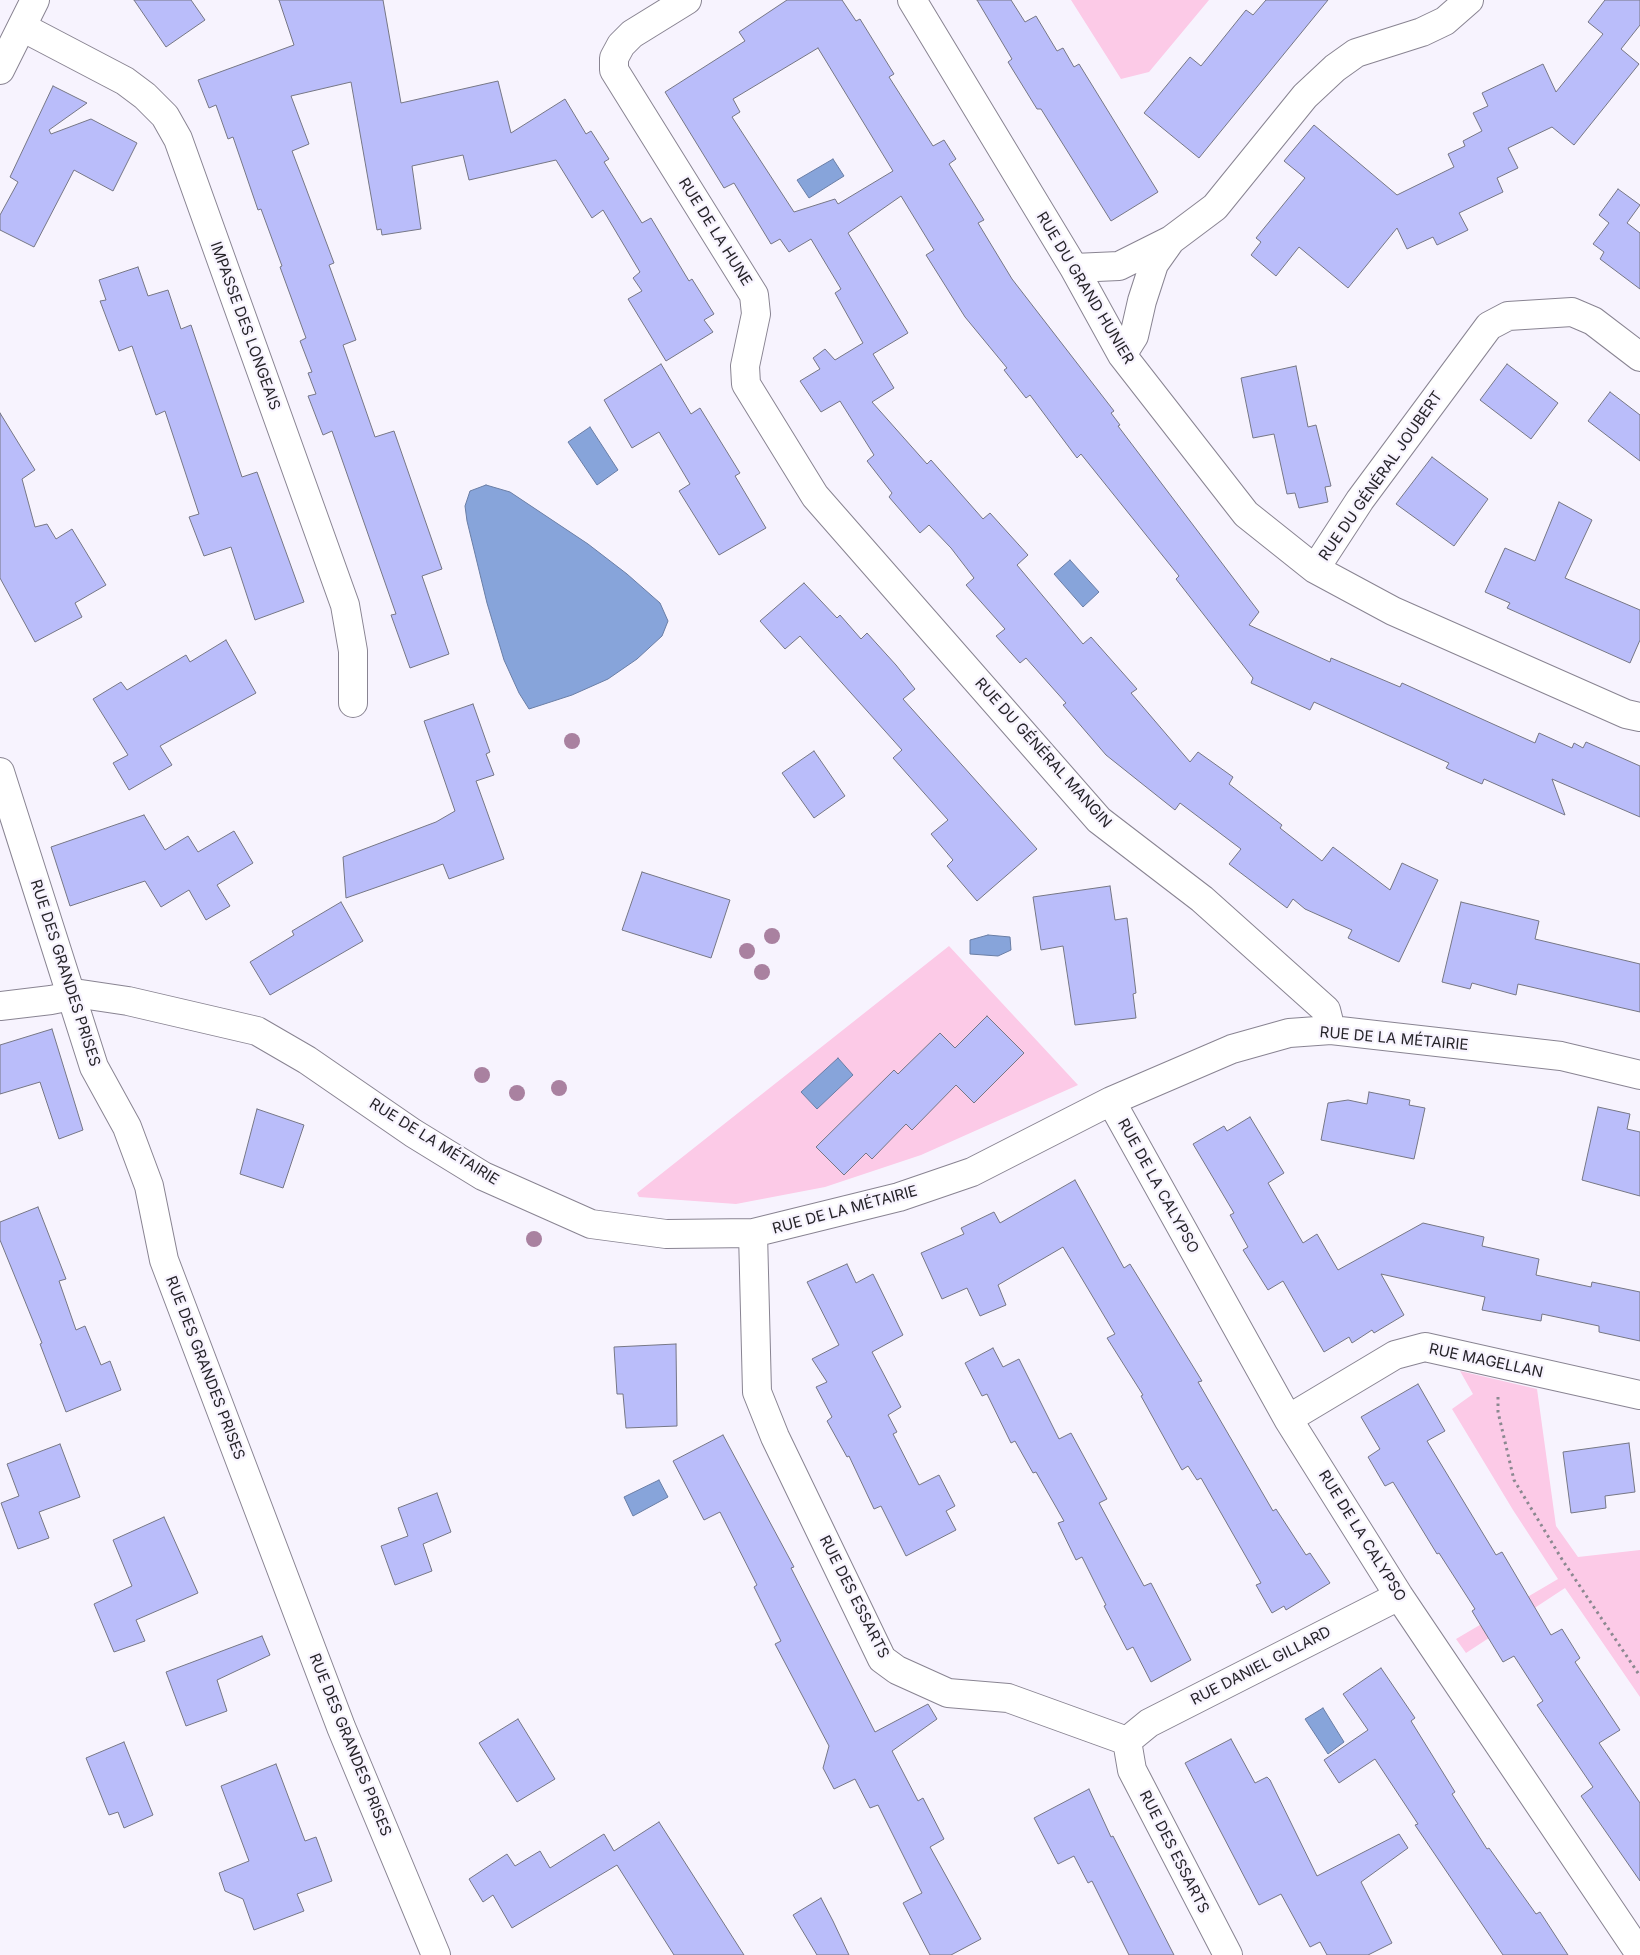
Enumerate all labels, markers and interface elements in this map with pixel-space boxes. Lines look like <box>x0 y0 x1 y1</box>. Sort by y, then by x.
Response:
street label: RUE DE LA HUNE <box>675 175 755 289</box>
street label: RUE DU GRAND HUNIER <box>1032 209 1138 367</box>
street label: IMPASSE DES LONGEAIS <box>206 239 284 413</box>
street label: RUE DU GÉNÉRAL JOUBERT <box>1315 388 1447 564</box>
street label: RUE DU GÉNÉRAL MANGIN <box>971 674 1115 832</box>
street label: RUE DES GRANDES PRISES <box>26 877 104 1069</box>
street label: RUE DE LA MÉTAIRIE <box>1319 1024 1469 1054</box>
street label: RUE DE LA MÉTAIRIE <box>366 1095 502 1189</box>
street label: RUE DE LA CALYPSO <box>1114 1116 1202 1256</box>
street label: RUE DE LA MÉTAIRIE <box>771 1182 919 1238</box>
street label: RUE DES GRANDES PRISES <box>162 1274 248 1462</box>
street label: RUE MAGELLAN <box>1427 1340 1545 1382</box>
street label: RUE DE LA CALYPSO <box>1314 1467 1410 1605</box>
street label: RUE DES ESSARTS <box>815 1533 893 1661</box>
street label: RUE DANIEL GILLARD <box>1188 1623 1334 1709</box>
street label: RUE DES GRANDES PRISES <box>305 1651 395 1839</box>
street label: RUE DES ESSARTS <box>1135 1788 1213 1916</box>

